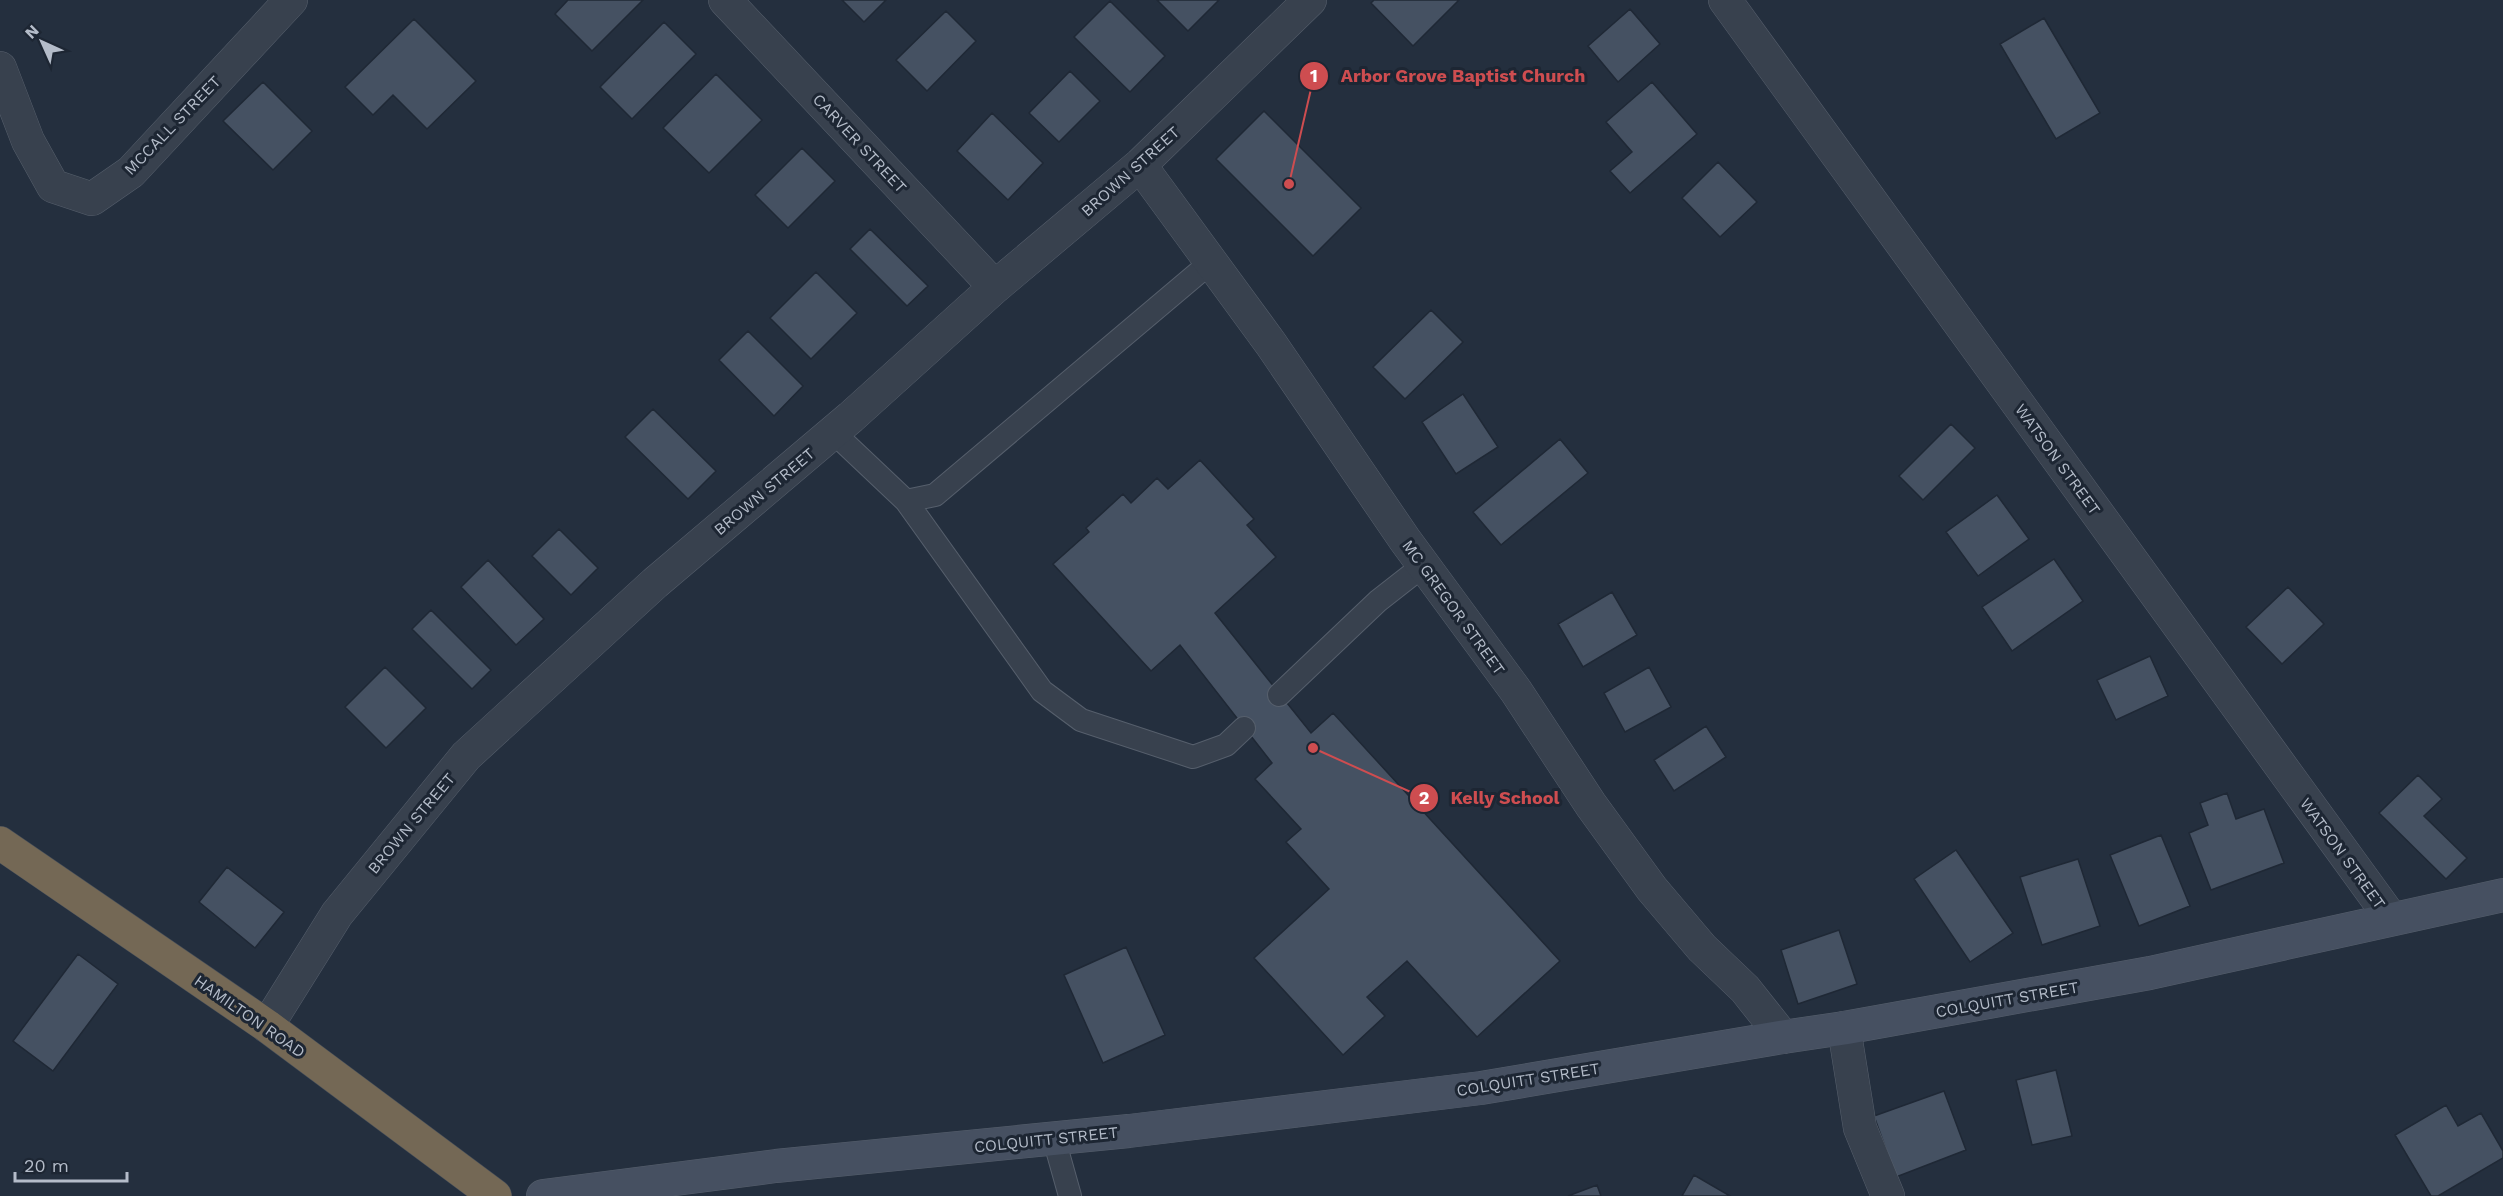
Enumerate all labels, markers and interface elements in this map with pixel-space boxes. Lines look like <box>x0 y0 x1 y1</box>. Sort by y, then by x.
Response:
north arrow <box>12 12 72 72</box>
text: N <box>21 21 43 43</box>
callout: Arbor Grove Baptist Church <box>1299 58 1598 94</box>
text: 1 <box>1310 65 1318 86</box>
text: Arbor Grove Baptist Church <box>1341 65 1585 86</box>
street label: MCCALL STREET <box>120 72 225 179</box>
street label: CARVER STREET <box>809 90 911 197</box>
street label: BROWN STREET <box>1077 122 1184 220</box>
street label: WATSON STREET <box>2011 400 2104 519</box>
street label: BROWN STREET <box>710 444 819 539</box>
street label: MC GREGOR STREET <box>1398 536 1509 679</box>
street label: BROWN STREET <box>364 769 459 878</box>
callout: Kelly School <box>1409 780 1572 816</box>
text: 2 <box>1419 787 1429 808</box>
text: Kelly School <box>1451 787 1560 808</box>
street label: WATSON STREET <box>2296 794 2389 913</box>
street label: HAMILTON ROAD <box>191 971 309 1062</box>
street label: COLQUITT STREET <box>1934 978 2080 1021</box>
street label: COLQUITT STREET <box>1455 1059 1601 1100</box>
street label: COLQUITT STREET <box>973 1122 1119 1157</box>
scale bar <box>15 1145 128 1183</box>
text: 20 m <box>24 1155 69 1176</box>

